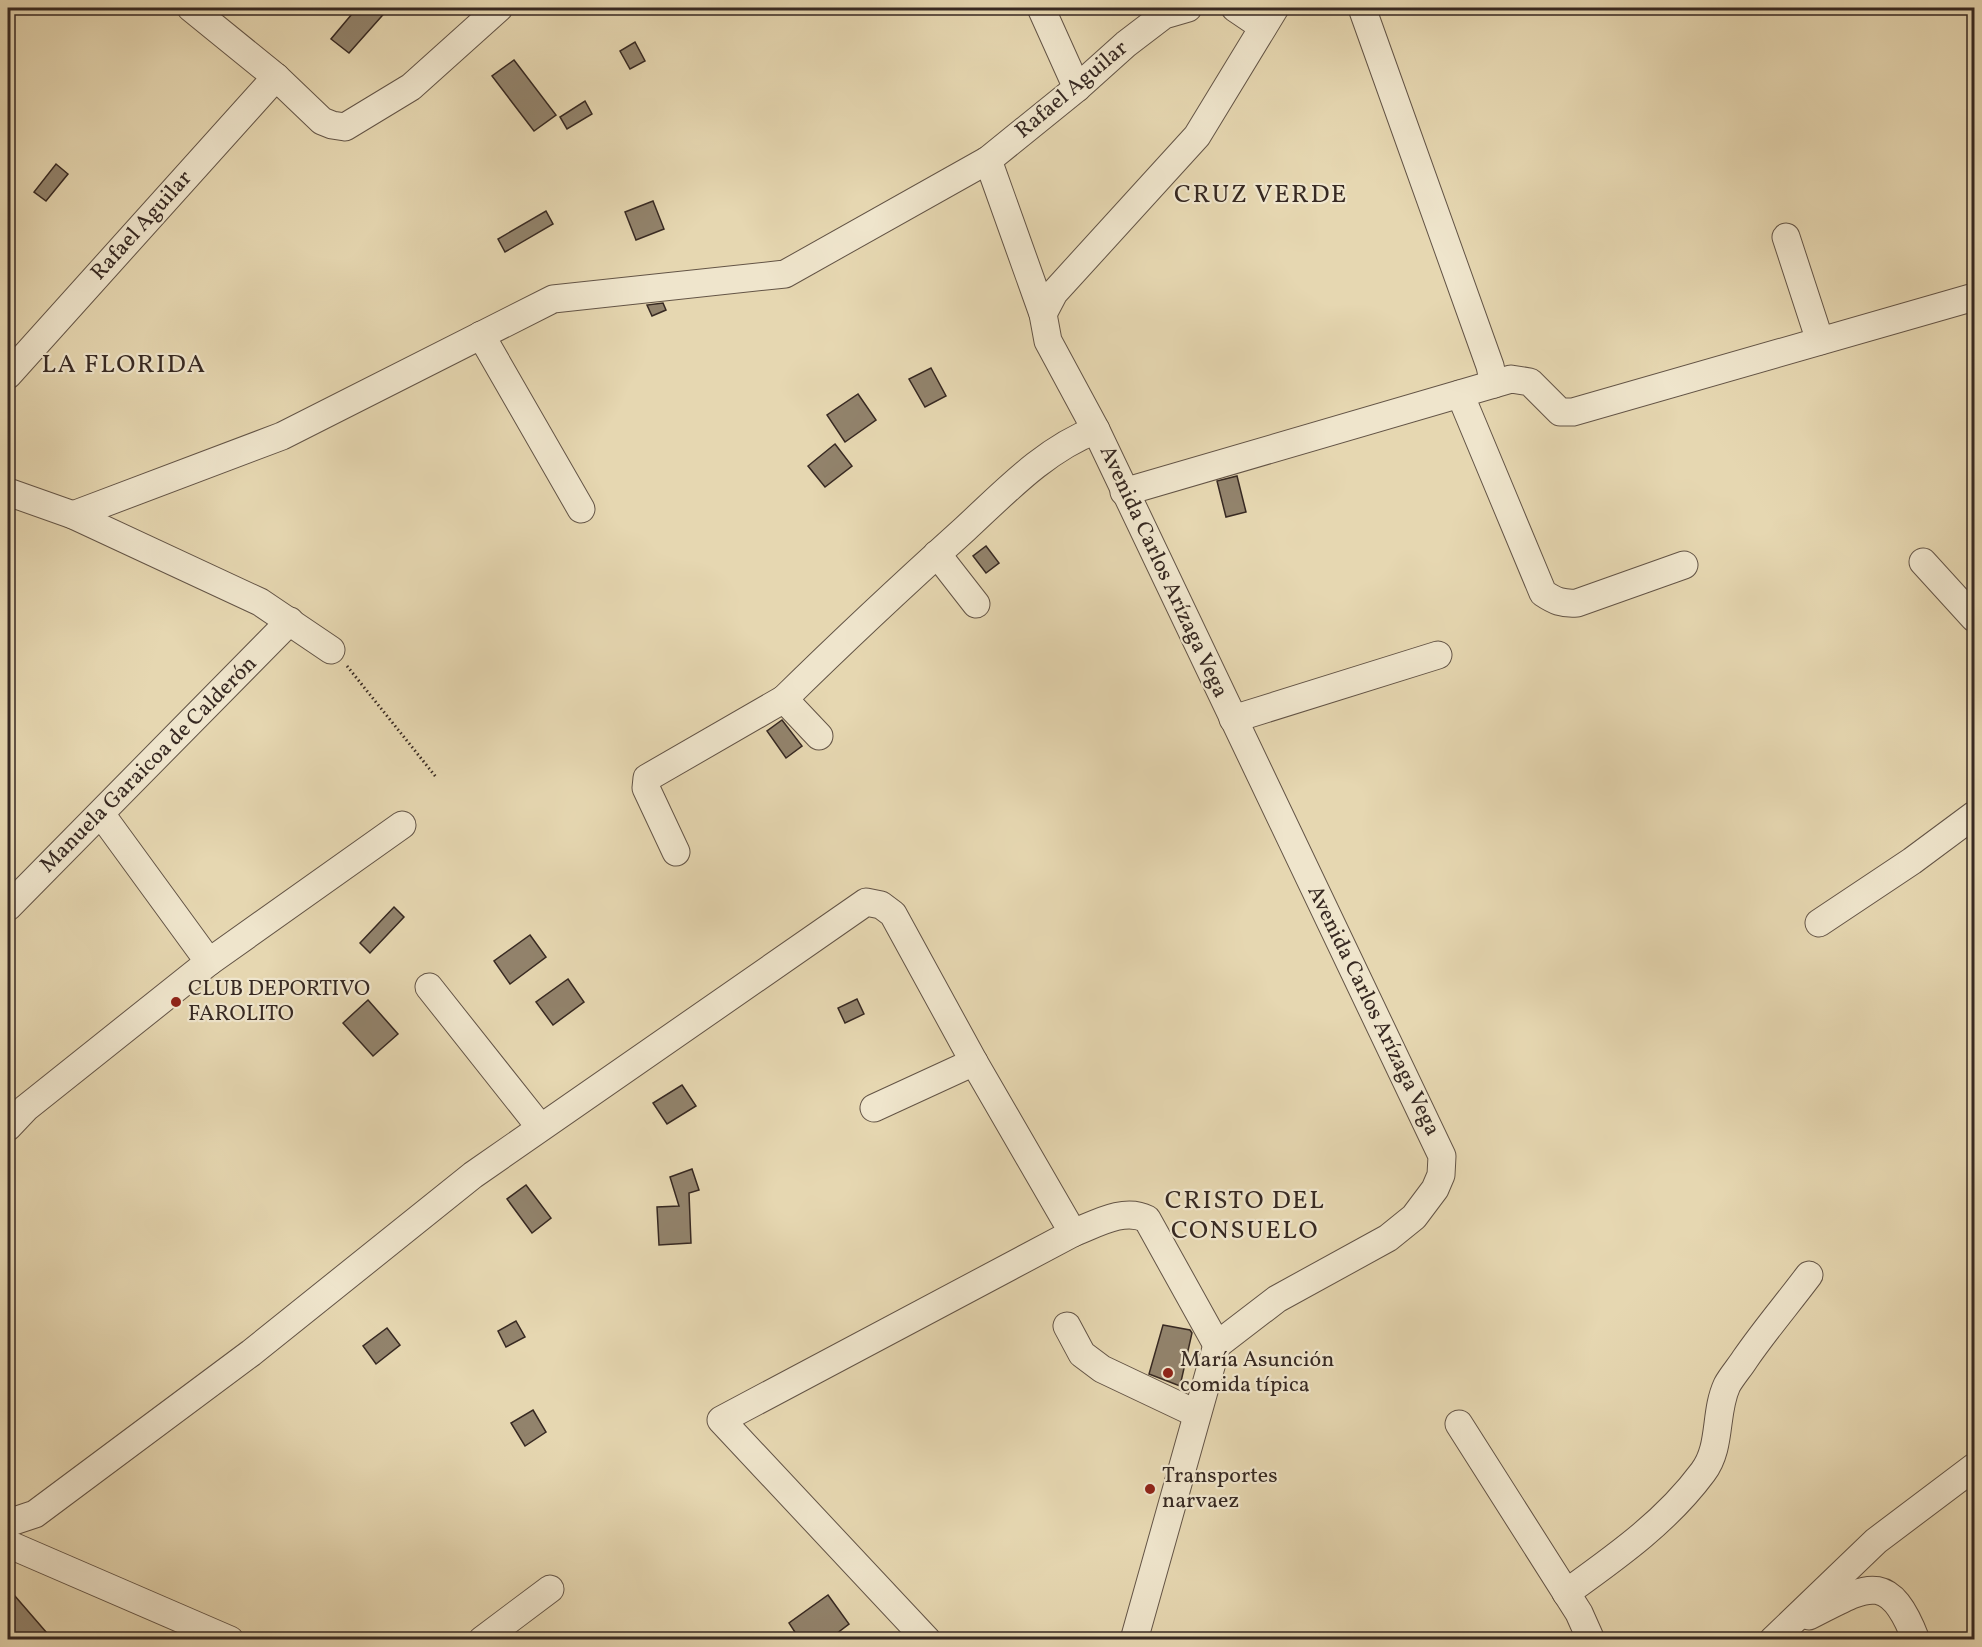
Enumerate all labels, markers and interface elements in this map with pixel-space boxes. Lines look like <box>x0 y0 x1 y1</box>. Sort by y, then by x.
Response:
street label: Rafael Aguilar <box>1009 34 1135 146</box>
street label: Rafael Aguilar <box>84 164 200 288</box>
district label: CRUZ VERDE <box>1174 177 1348 213</box>
district label: LA FLORIDA <box>42 347 206 383</box>
street label: Avenida Carlos Arízaga Vega <box>1091 441 1235 703</box>
street label: Manuela Garaicoa de Calderón <box>33 649 265 881</box>
street label: Avenida Carlos Arízaga Vega <box>1299 881 1447 1141</box>
place label: CLUB DEPORTIVO FAROLITO <box>188 974 370 1030</box>
marker: CLUB DEPORTIVO FAROLITO <box>169 995 183 1009</box>
district label: CRISTO DEL CONSUELO <box>1165 1183 1325 1249</box>
place label: María Asunción comida típica <box>1180 1345 1334 1401</box>
marker: María Asunción comida típica <box>1161 1366 1175 1380</box>
place label: Transportes narvaez <box>1162 1461 1278 1517</box>
marker: Transportes narvaez <box>1143 1482 1157 1496</box>

